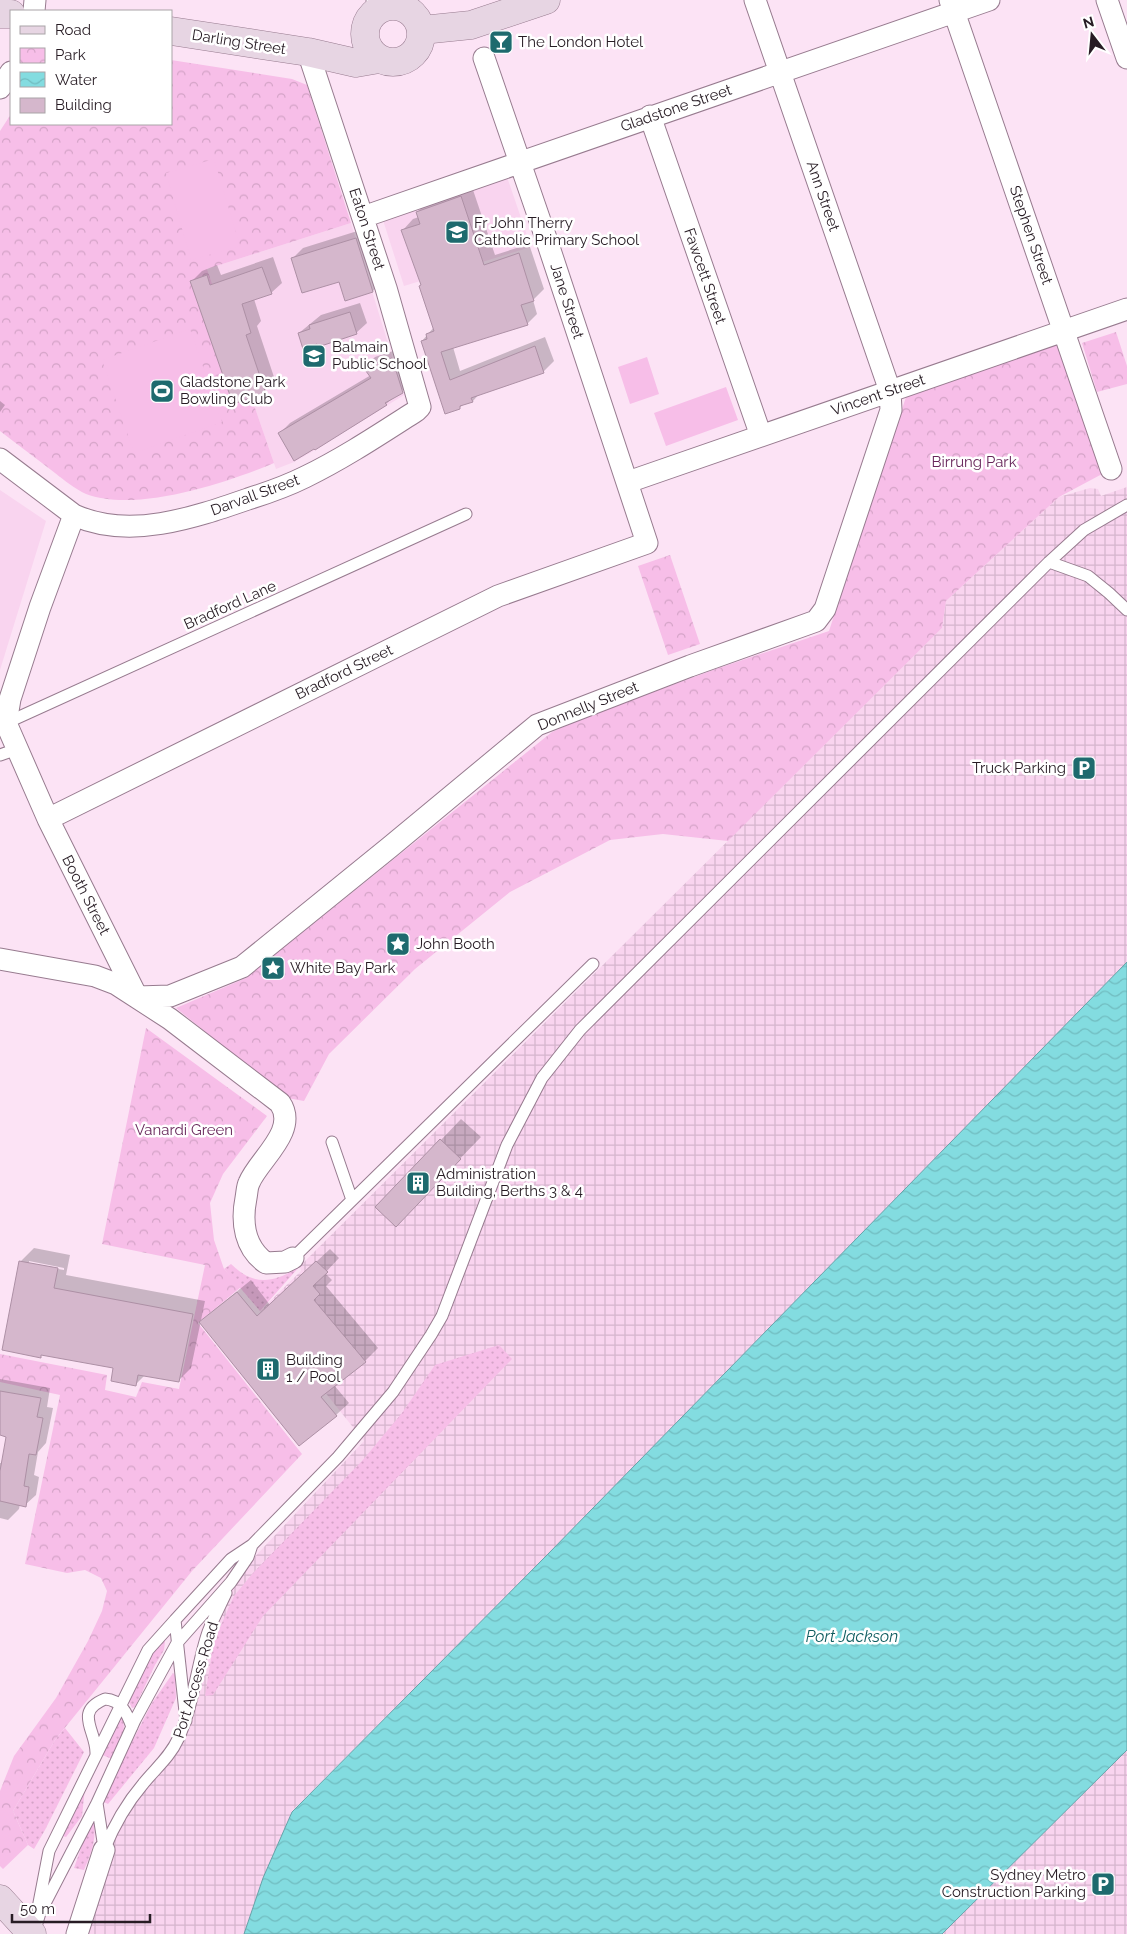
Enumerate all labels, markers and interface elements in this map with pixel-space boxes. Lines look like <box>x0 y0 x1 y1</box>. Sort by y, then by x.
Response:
legend <box>10 10 172 125</box>
north arrow <box>1067 10 1117 60</box>
text: N <box>1081 13 1096 32</box>
text: Road <box>55 21 91 39</box>
street label: Darling Street <box>191 26 287 58</box>
bar icon: The London Hotel <box>488 29 514 55</box>
place label: The London Hotel <box>518 33 644 51</box>
text: Park <box>55 46 86 64</box>
text: Water <box>55 71 98 89</box>
street label: Gladstone Street <box>618 81 734 135</box>
text: Building <box>55 96 112 114</box>
street label: Ann Street <box>803 159 843 233</box>
street label: Stephen Street <box>1006 183 1056 287</box>
street label: Eaton Street <box>345 186 389 272</box>
place label: Fr John Therry Catholic Primary School <box>474 214 640 249</box>
school or university icon: Fr John Therry Catholic Primary School <box>444 219 470 245</box>
street label: Fawcett Street <box>680 226 730 326</box>
street label: Jane Street <box>546 261 588 341</box>
place label: Balmain Public School <box>332 338 428 373</box>
school or university icon: Balmain Public School <box>301 343 327 369</box>
street label: Vincent Street <box>829 370 927 420</box>
place label: Gladstone Park Bowling Club <box>180 373 285 408</box>
sports icon: Gladstone Park Bowling Club <box>149 378 175 404</box>
park label: Birrung Park <box>931 453 1017 471</box>
street label: Darvall Street <box>208 471 302 519</box>
street label: Bradford Lane <box>181 577 279 633</box>
street label: Bradford Street <box>292 641 396 703</box>
street label: Donnelly Street <box>535 678 641 734</box>
parking icon: Truck Parking <box>1071 755 1097 781</box>
place label: Truck Parking <box>972 759 1066 777</box>
street label: Booth Street <box>58 852 114 938</box>
place icon: John Booth <box>385 931 411 957</box>
place label: John Booth <box>416 935 495 953</box>
place icon: White Bay Park <box>260 955 286 981</box>
place label: White Bay Park <box>290 959 395 977</box>
park label: Vanardi Green <box>135 1121 233 1139</box>
place label: Administration Building, Berths 3 & 4 <box>436 1165 583 1200</box>
building icon: Administration Building, Berths 3 & 4 <box>405 1170 431 1196</box>
place label: Building 1 / Pool <box>286 1351 343 1386</box>
building icon: Building 1 / Pool <box>255 1356 281 1382</box>
street label: Port Access Road <box>170 1619 222 1741</box>
water label: Port Jackson <box>806 1627 898 1646</box>
place label: Sydney Metro Construction Parking <box>942 1866 1086 1901</box>
parking icon: Sydney Metro Construction Parking <box>1090 1871 1116 1897</box>
scale bar <box>12 1892 150 1924</box>
text: 50 m <box>20 1900 55 1918</box>

